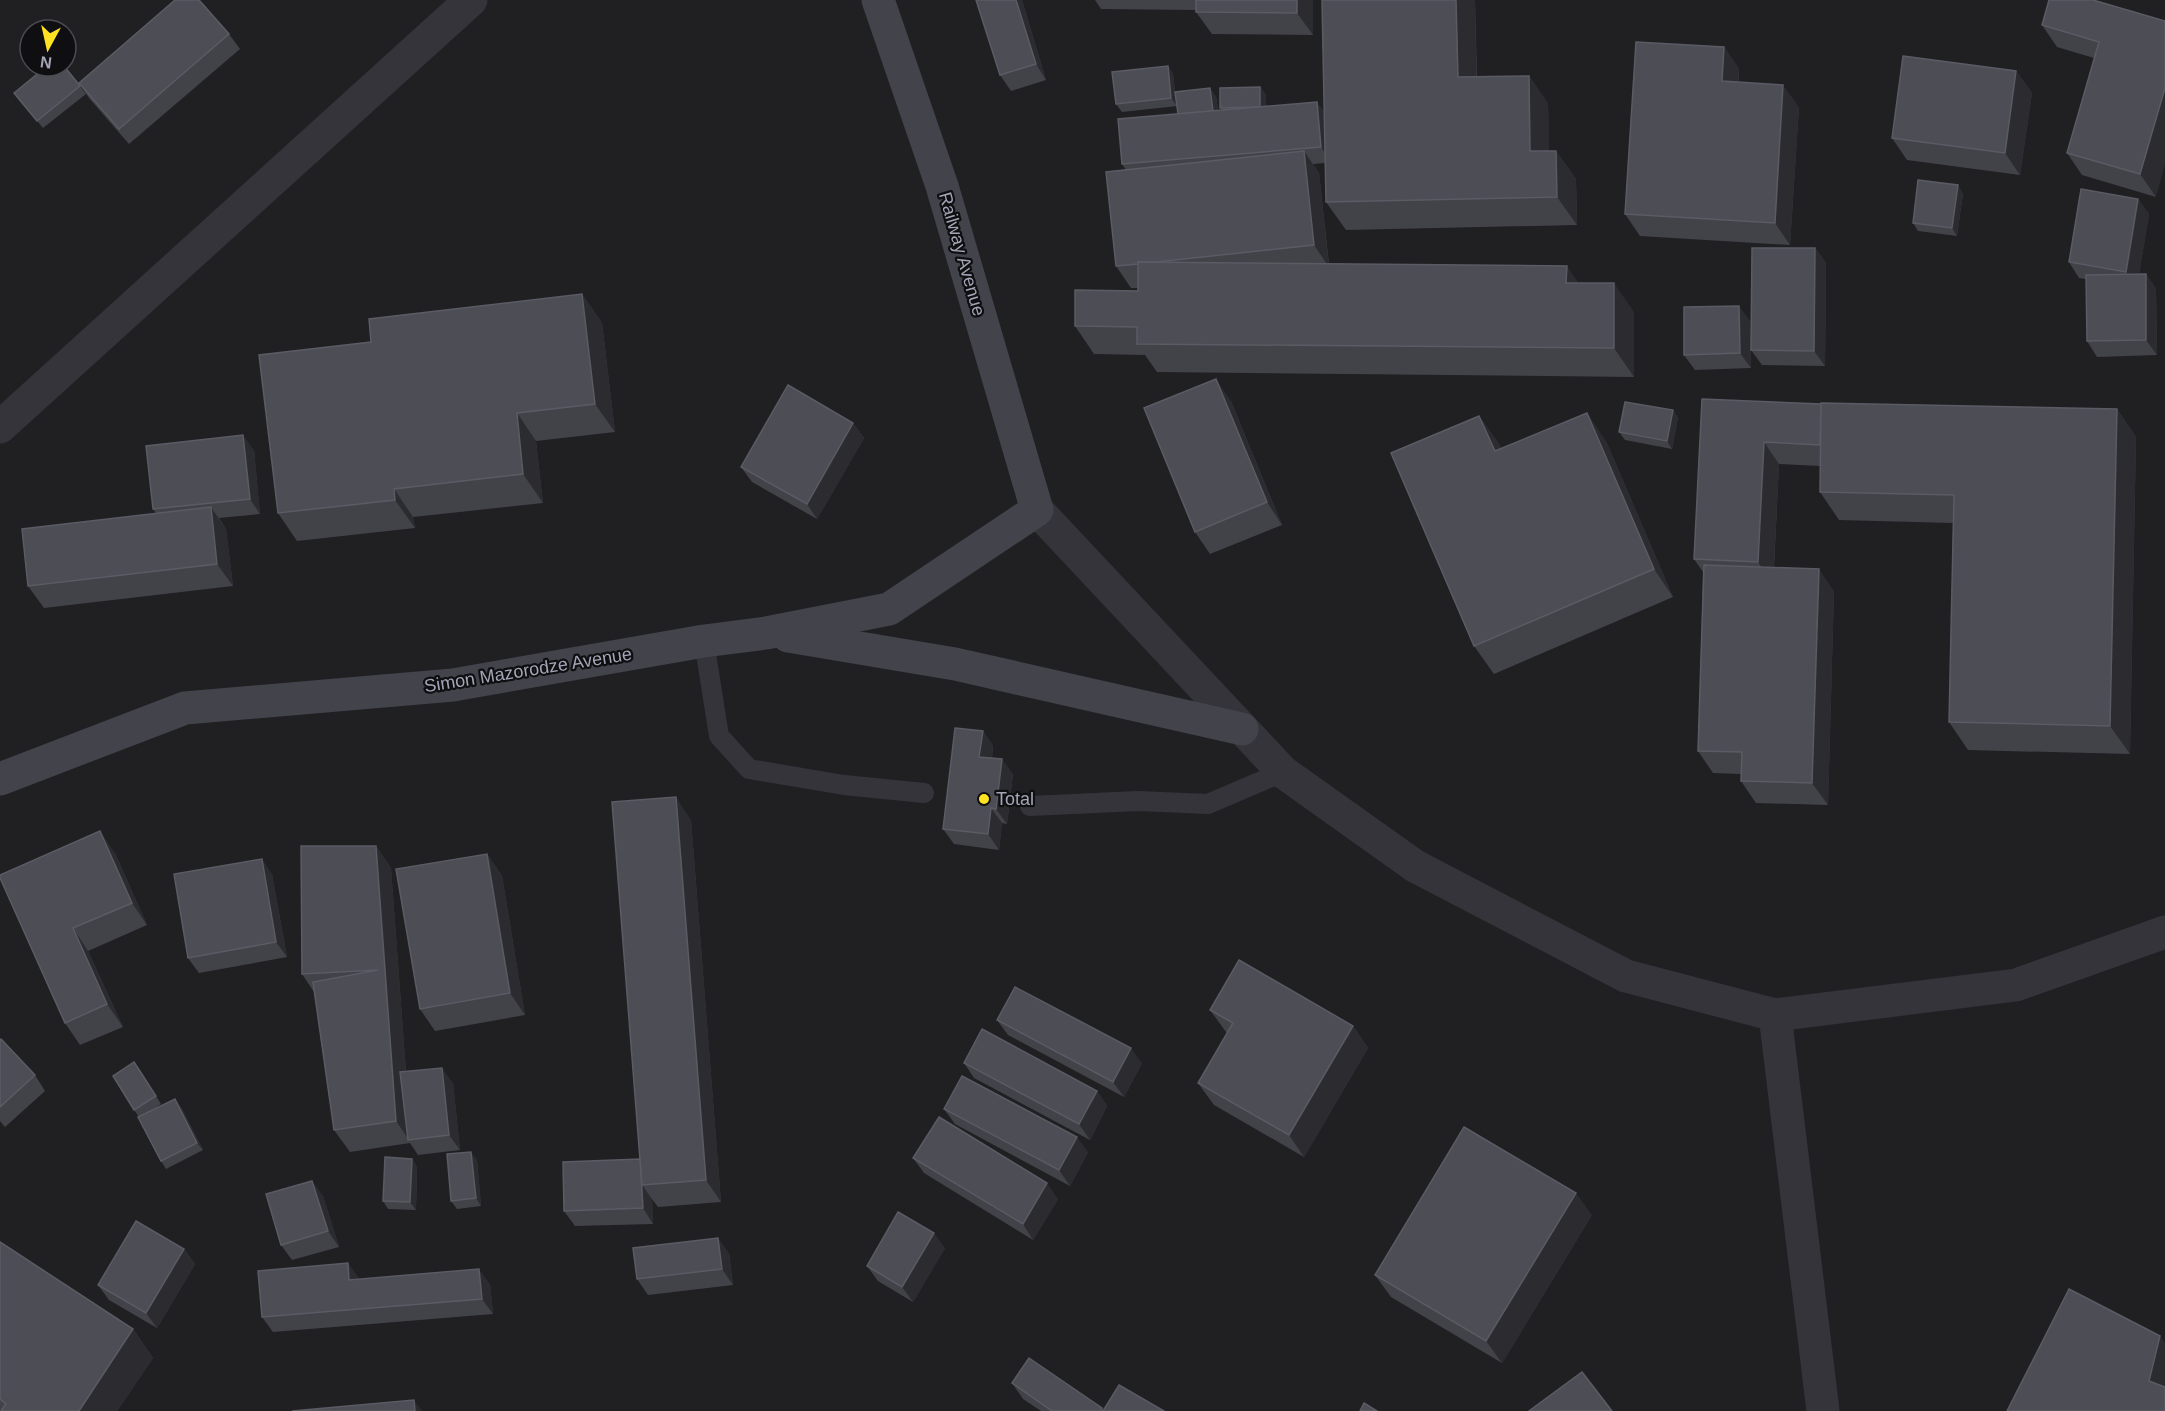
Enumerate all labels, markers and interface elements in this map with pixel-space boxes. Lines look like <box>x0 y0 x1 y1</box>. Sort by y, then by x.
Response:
north arrow <box>18 18 78 78</box>
text: N <box>39 53 53 72</box>
street label: Railway Avenue <box>935 190 989 318</box>
street label: Simon Mazorodze Avenue <box>423 644 633 696</box>
place label: Total <box>996 789 1034 809</box>
marker: Total <box>977 792 991 806</box>

